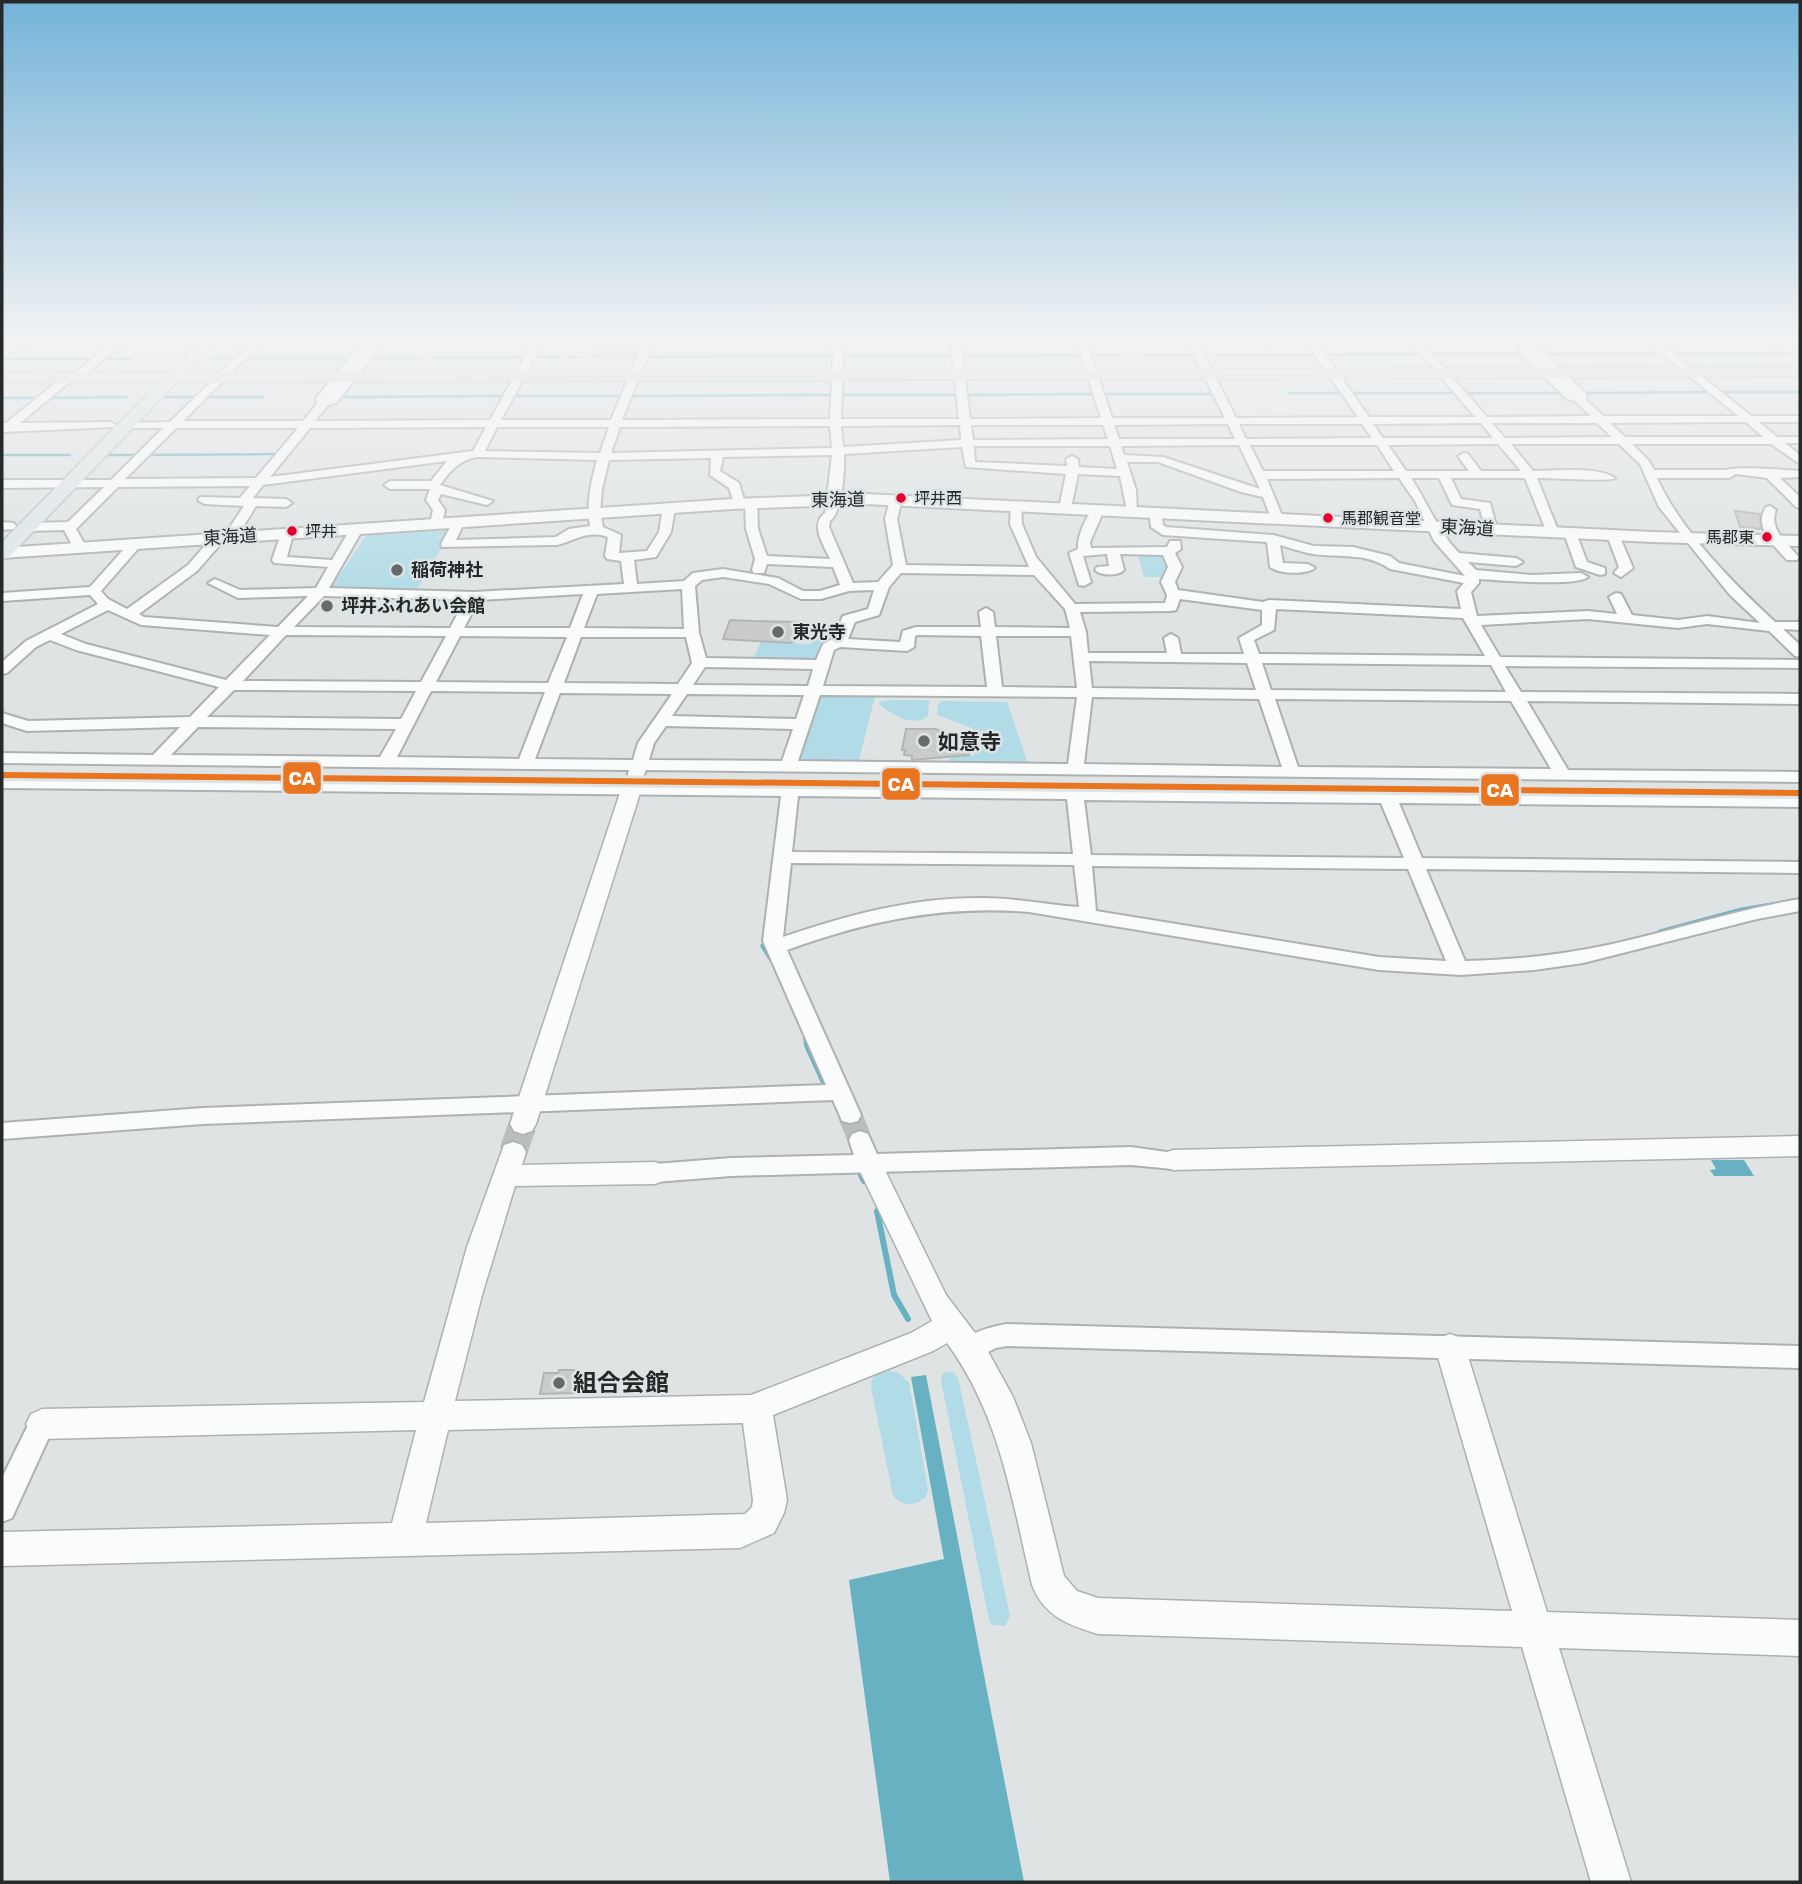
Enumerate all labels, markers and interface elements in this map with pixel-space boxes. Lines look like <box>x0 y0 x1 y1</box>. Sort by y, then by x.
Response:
street label: 東海道 <box>811 489 865 511</box>
place label: 坪井西 <box>914 489 962 508</box>
marker: 坪井西 <box>894 491 908 505</box>
place label: 馬郡観音堂 <box>1341 509 1421 528</box>
marker: 馬郡観音堂 <box>1321 511 1335 525</box>
street label: 東海道 <box>1439 516 1495 540</box>
place label: 坪井 <box>305 522 337 541</box>
street label: 東海道 <box>202 524 258 550</box>
marker: 坪井 <box>285 524 299 538</box>
place label: 馬郡東 <box>1706 528 1754 547</box>
marker: 馬郡東 <box>1760 530 1774 544</box>
place label: 稲荷神社 <box>411 559 483 581</box>
marker: 稲荷神社 <box>389 562 405 578</box>
place label: 坪井ふれあい会館 <box>341 595 485 617</box>
marker: 坪井ふれあい会館 <box>319 598 335 614</box>
place label: 東光寺 <box>792 621 846 643</box>
marker: 東光寺 <box>770 624 786 640</box>
place label: 如意寺 <box>938 729 1001 754</box>
marker: 如意寺 <box>916 733 932 749</box>
line badge: CA <box>282 761 322 795</box>
text: CA <box>289 767 316 790</box>
line badge: CA <box>881 767 921 801</box>
text: CA <box>888 773 915 796</box>
line badge: CA <box>1480 773 1520 807</box>
text: CA <box>1487 779 1514 802</box>
place label: 組合会館 <box>573 1369 669 1397</box>
marker: 組合会館 <box>551 1375 567 1391</box>

